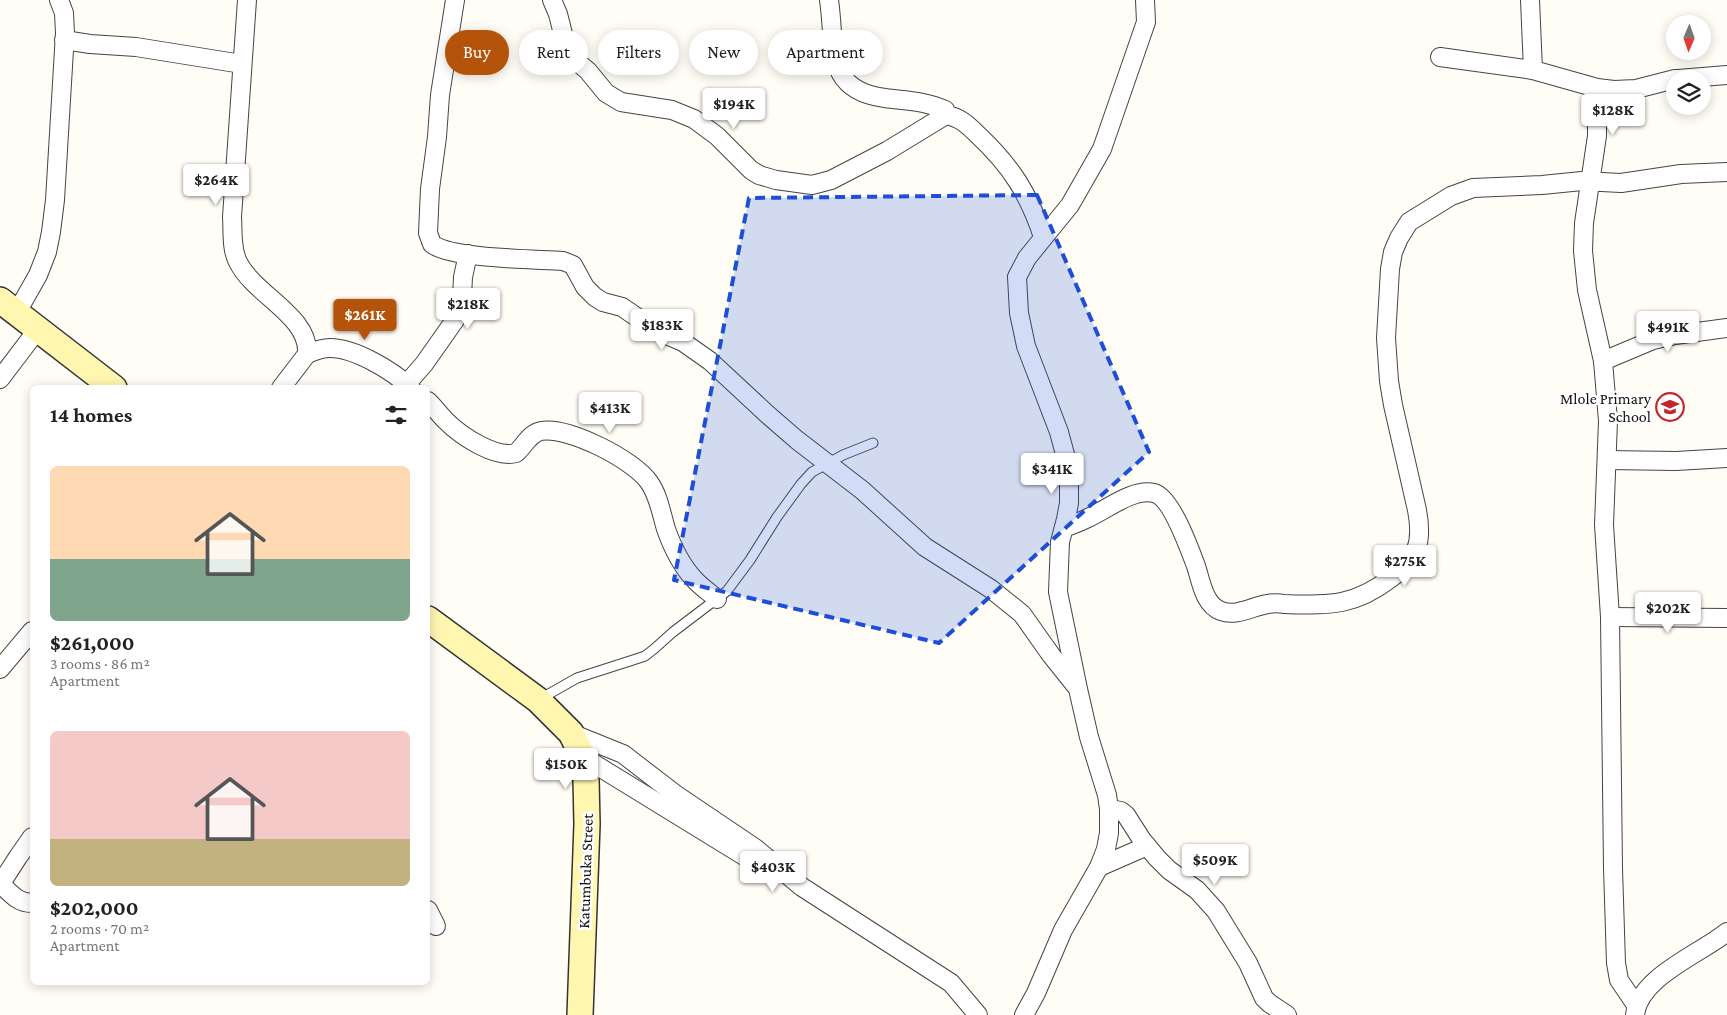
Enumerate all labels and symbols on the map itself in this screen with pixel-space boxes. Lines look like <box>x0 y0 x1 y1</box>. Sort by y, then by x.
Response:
north arrow <box>1666 15 1711 60</box>
pin: $194K <box>699 88 769 130</box>
pin: $128K <box>1578 94 1648 136</box>
pin: $264K <box>181 164 251 206</box>
pin: $218K <box>433 288 503 330</box>
pin: $261K <box>330 298 400 341</box>
pin: $183K <box>627 308 697 351</box>
pin: $491K <box>1633 310 1703 353</box>
place label: Mlole Primary School <box>1560 390 1652 425</box>
pin: $413K <box>575 392 645 434</box>
school or university icon: Mlole Primary School <box>1655 392 1685 422</box>
pin: $341K <box>1017 452 1087 495</box>
pin: $275K <box>1370 544 1440 587</box>
pin: $202K <box>1633 592 1703 634</box>
pin: $150K <box>531 748 601 790</box>
street label: Katumbuka Street <box>575 812 596 929</box>
pin: $509K <box>1180 844 1250 886</box>
pin: $403K <box>738 850 808 893</box>

